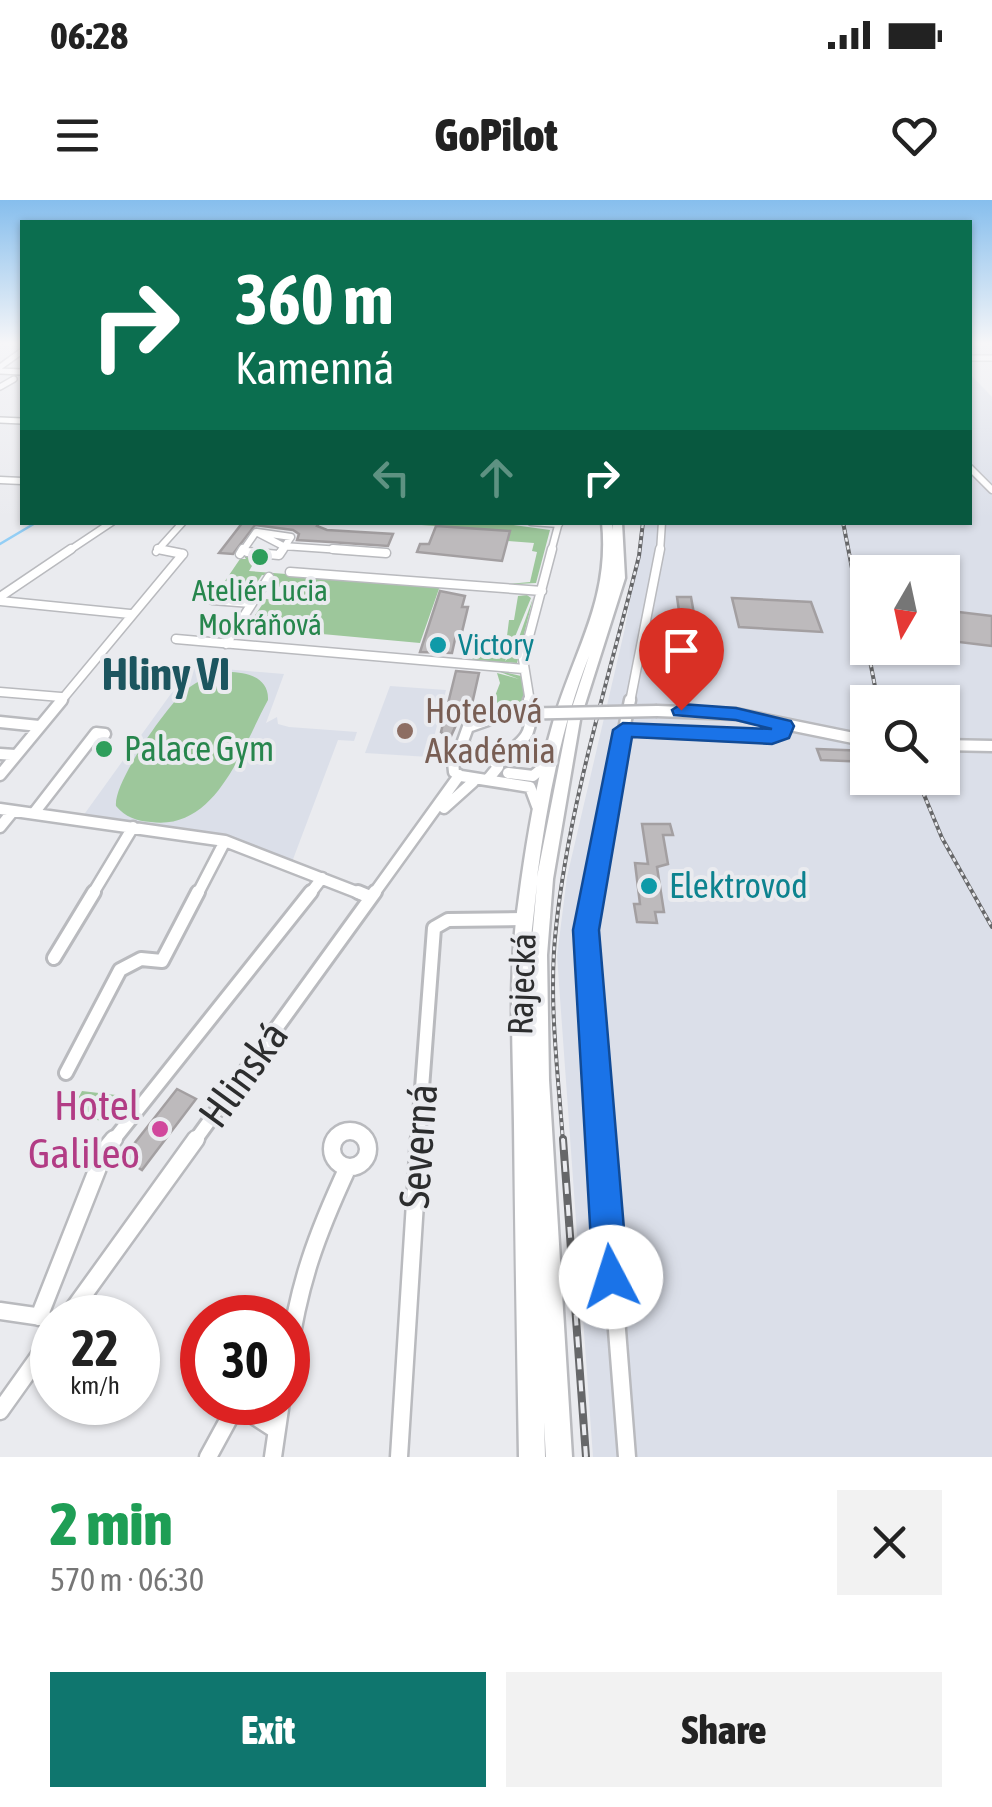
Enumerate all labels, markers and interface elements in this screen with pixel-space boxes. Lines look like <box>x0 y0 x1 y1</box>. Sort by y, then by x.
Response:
text: 06:28 <box>50 14 128 57</box>
icon: menu <box>50 108 105 163</box>
icon: heart <box>887 108 942 163</box>
text: GoPilot <box>435 109 557 161</box>
text: 360 m <box>235 259 394 339</box>
icon: right <box>70 260 200 390</box>
text: Kamenná <box>235 342 394 394</box>
icon: left <box>364 450 419 505</box>
icon: ahead <box>469 450 524 505</box>
icon: right <box>574 450 629 505</box>
marker: Ateliér Lucia Mokráňová <box>249 546 271 568</box>
north arrow <box>850 555 960 665</box>
map controls <box>850 555 960 795</box>
place label: Ateliér Lucia Mokráňová <box>192 573 328 641</box>
pin <box>639 608 724 711</box>
icon: arrive <box>654 623 709 678</box>
place label: Victory <box>458 627 534 661</box>
marker: Victory <box>427 634 449 656</box>
district label: Hliny VI <box>102 648 230 700</box>
button: search <box>850 685 960 795</box>
place label: Hotelová Akadémia <box>425 690 556 770</box>
marker: Hotelová Akadémia <box>394 720 416 742</box>
place label: Palace Gym <box>124 728 274 768</box>
marker: Palace Gym <box>93 738 115 760</box>
place label: Elektrovod <box>669 865 808 905</box>
marker: Elektrovod <box>638 875 660 897</box>
street label: Rajecká <box>499 932 543 1036</box>
street label: Hlinská <box>189 1012 297 1136</box>
place label: Hotel Galileo <box>28 1081 140 1177</box>
street label: Severná <box>390 1082 446 1210</box>
marker: Hotel Galileo <box>149 1118 171 1140</box>
position arrow <box>559 1225 663 1329</box>
speed limit sign: 30 <box>180 1295 310 1425</box>
text: 22 <box>71 1319 118 1377</box>
text: km/h <box>70 1371 120 1399</box>
text: 2 min <box>50 1489 173 1558</box>
button: close <box>837 1490 942 1595</box>
text: 570 m · 06:30 <box>50 1561 204 1598</box>
button: Exit <box>50 1672 486 1787</box>
button: Share <box>506 1672 942 1787</box>

